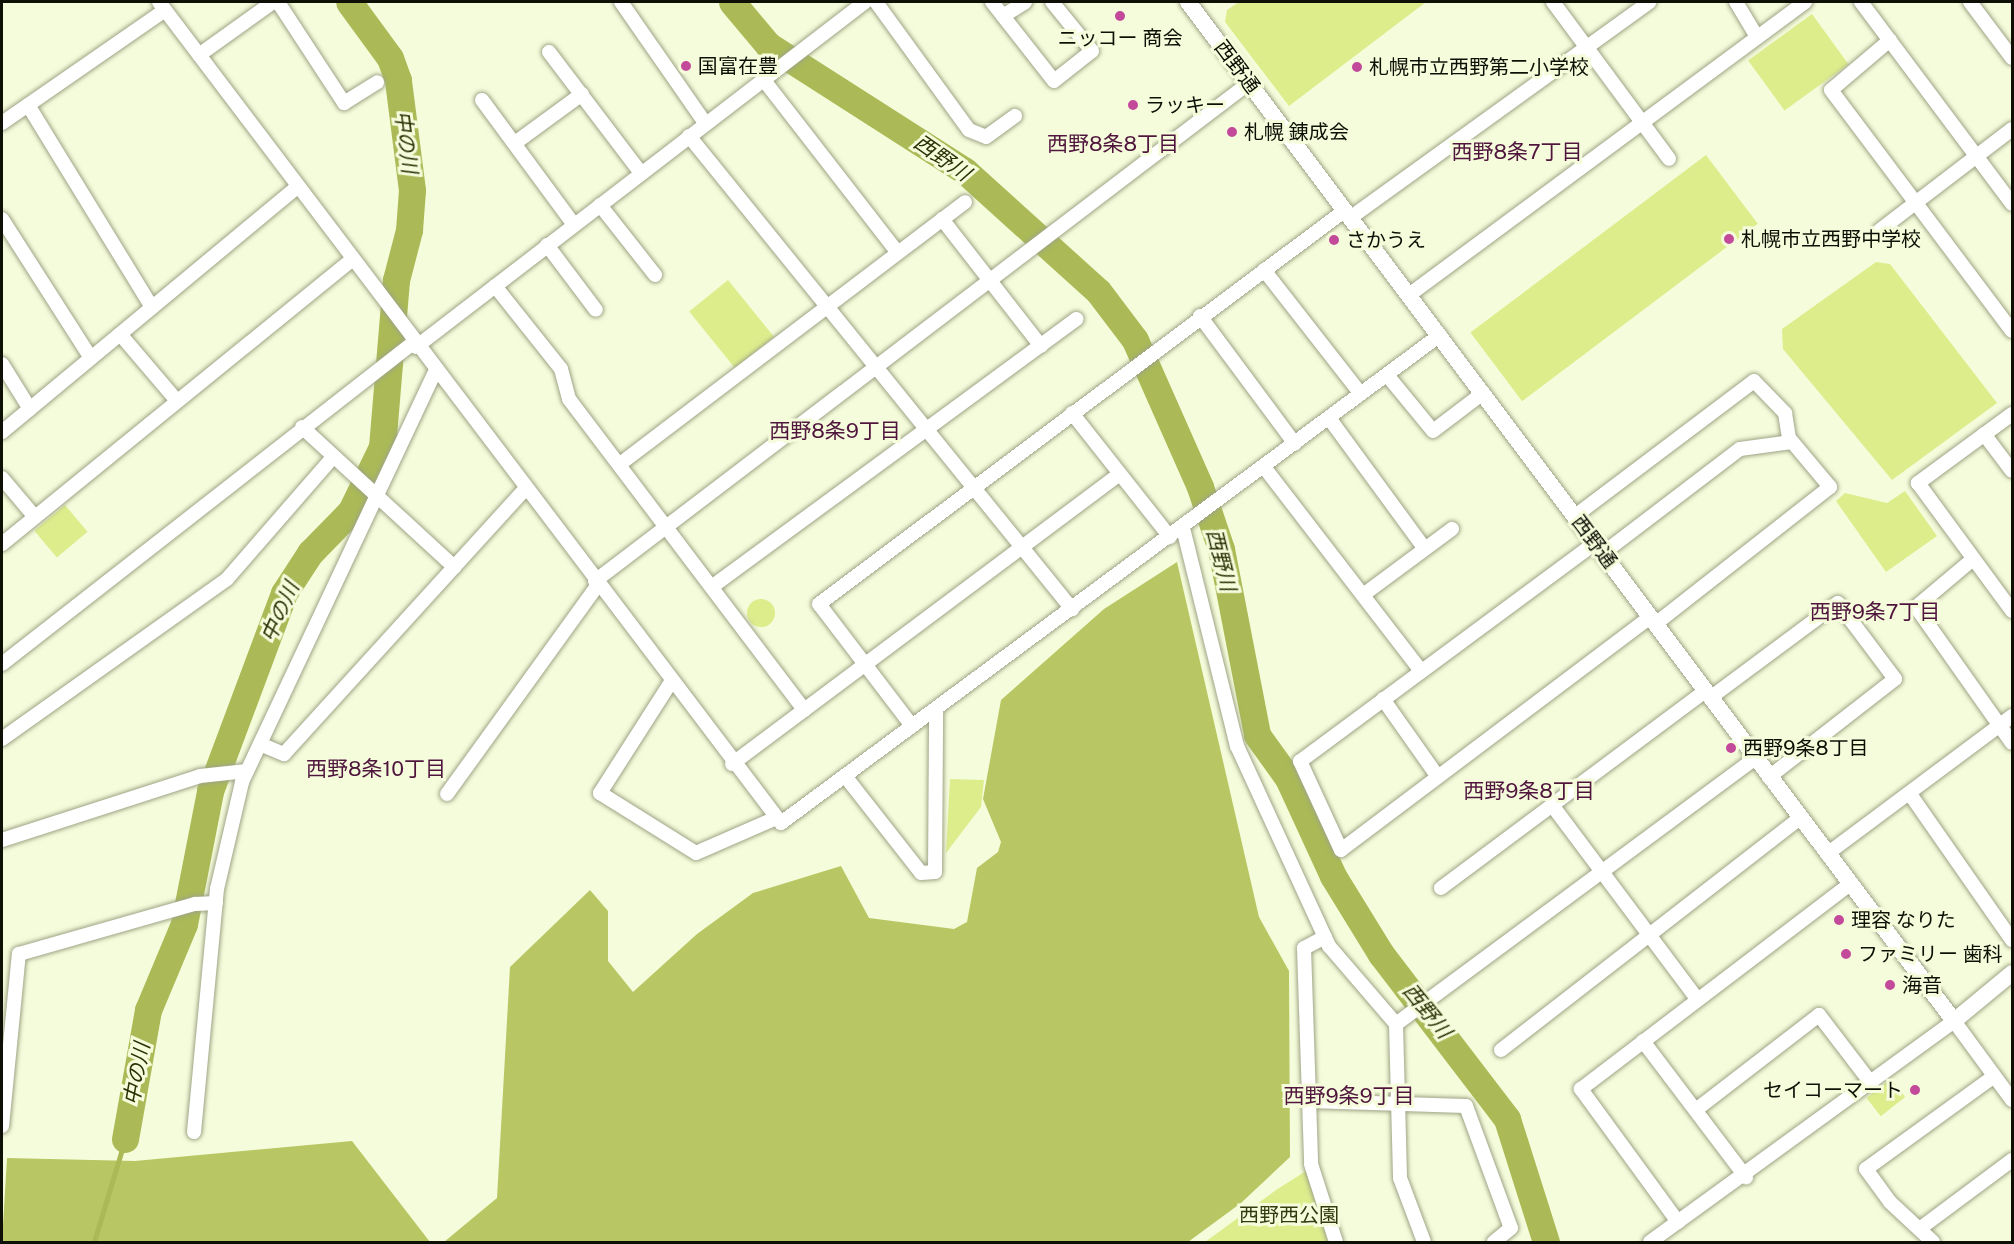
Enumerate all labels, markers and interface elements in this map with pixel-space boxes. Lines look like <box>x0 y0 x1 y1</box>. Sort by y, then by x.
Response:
marker: ニッコー 商会 <box>1113 9 1127 23</box>
place label: ニッコー 商会 <box>1058 26 1182 50</box>
street label: 西野通 <box>1209 36 1265 98</box>
place label: 国富在豊 <box>698 54 778 78</box>
place label: 札幌市立西野第二小学校 <box>1369 55 1589 79</box>
marker: 国富在豊 <box>679 59 693 73</box>
marker: 札幌市立西野第二小学校 <box>1350 60 1364 74</box>
place label: ラッキー <box>1145 93 1225 117</box>
marker: ラッキー <box>1126 98 1140 112</box>
water label: 中の川 <box>390 109 422 175</box>
place label: 札幌 錬成会 <box>1244 120 1349 144</box>
marker: 札幌 錬成会 <box>1225 125 1239 139</box>
water label: 西野川 <box>909 130 975 186</box>
district label: 西野8条8丁目 <box>1047 131 1179 157</box>
district label: 西野8条7丁目 <box>1451 139 1583 165</box>
place label: 札幌市立西野中学校 <box>1741 227 1921 251</box>
place label: さかうえ <box>1346 228 1426 252</box>
marker: 札幌市立西野中学校 <box>1722 232 1736 246</box>
marker: さかうえ <box>1327 233 1341 247</box>
district label: 西野8条9丁目 <box>769 418 901 444</box>
street label: 西野通 <box>1566 511 1622 573</box>
water label: 西野川 <box>1201 526 1241 594</box>
water label: 中の川 <box>256 578 304 646</box>
district label: 西野9条7丁目 <box>1810 599 1940 625</box>
place label: 西野9条8丁目 <box>1743 736 1868 760</box>
marker: 西野9条8丁目 <box>1724 741 1738 755</box>
district label: 西野8条10丁目 <box>306 756 446 782</box>
district label: 西野9条8丁目 <box>1463 778 1595 804</box>
place label: 理容 なりた <box>1851 908 1956 932</box>
marker: 理容 なりた <box>1832 913 1846 927</box>
place label: ファミリー 歯科 <box>1858 942 2003 966</box>
marker: ファミリー 歯科 <box>1839 947 1853 961</box>
place label: 海音 <box>1902 973 1942 997</box>
marker: 海音 <box>1883 978 1897 992</box>
water label: 西野川 <box>1397 979 1457 1043</box>
water label: 中の川 <box>119 1041 155 1107</box>
place label: セイコーマート <box>1763 1078 1903 1102</box>
district label: 西野9条9丁目 <box>1283 1083 1415 1109</box>
marker: セイコーマート <box>1908 1083 1922 1097</box>
park label: 西野西公園 <box>1239 1203 1339 1227</box>

